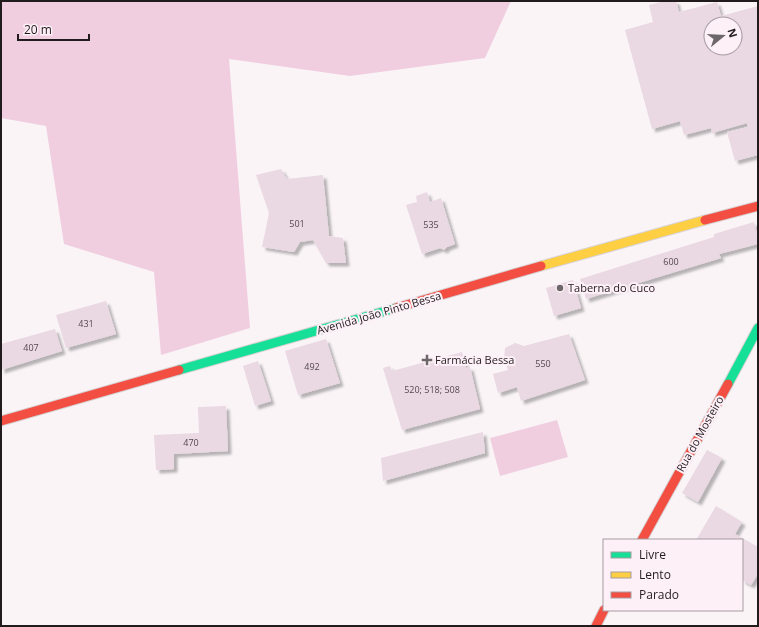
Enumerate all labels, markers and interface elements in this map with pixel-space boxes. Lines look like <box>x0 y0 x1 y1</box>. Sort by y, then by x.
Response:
scale bar <box>18 16 89 42</box>
north arrow <box>703 16 743 56</box>
text: 20 m <box>24 21 52 38</box>
text: N <box>724 26 742 39</box>
house number: 501 <box>289 217 305 230</box>
house number: 535 <box>423 218 439 231</box>
house number: 600 <box>663 255 679 268</box>
place label: Taberna do Cuco <box>568 280 655 295</box>
marker: Taberna do Cuco <box>555 283 565 293</box>
street label: Avenida João Pinto Bessa <box>315 288 443 337</box>
house number: 431 <box>78 317 94 330</box>
house number: 407 <box>23 341 39 354</box>
place label: Farmácia Bessa <box>435 352 514 367</box>
marker: Farmácia Bessa <box>422 355 432 365</box>
house number: 550 <box>535 357 551 370</box>
house number: 492 <box>304 360 320 373</box>
house number: 520; 518; 508 <box>404 383 460 396</box>
street label: Rua do Mosteiro <box>673 393 727 474</box>
house number: 470 <box>183 436 199 449</box>
legend <box>603 539 743 611</box>
text: Livre <box>639 546 666 563</box>
text: Lento <box>639 566 671 583</box>
text: Parado <box>639 586 679 603</box>

